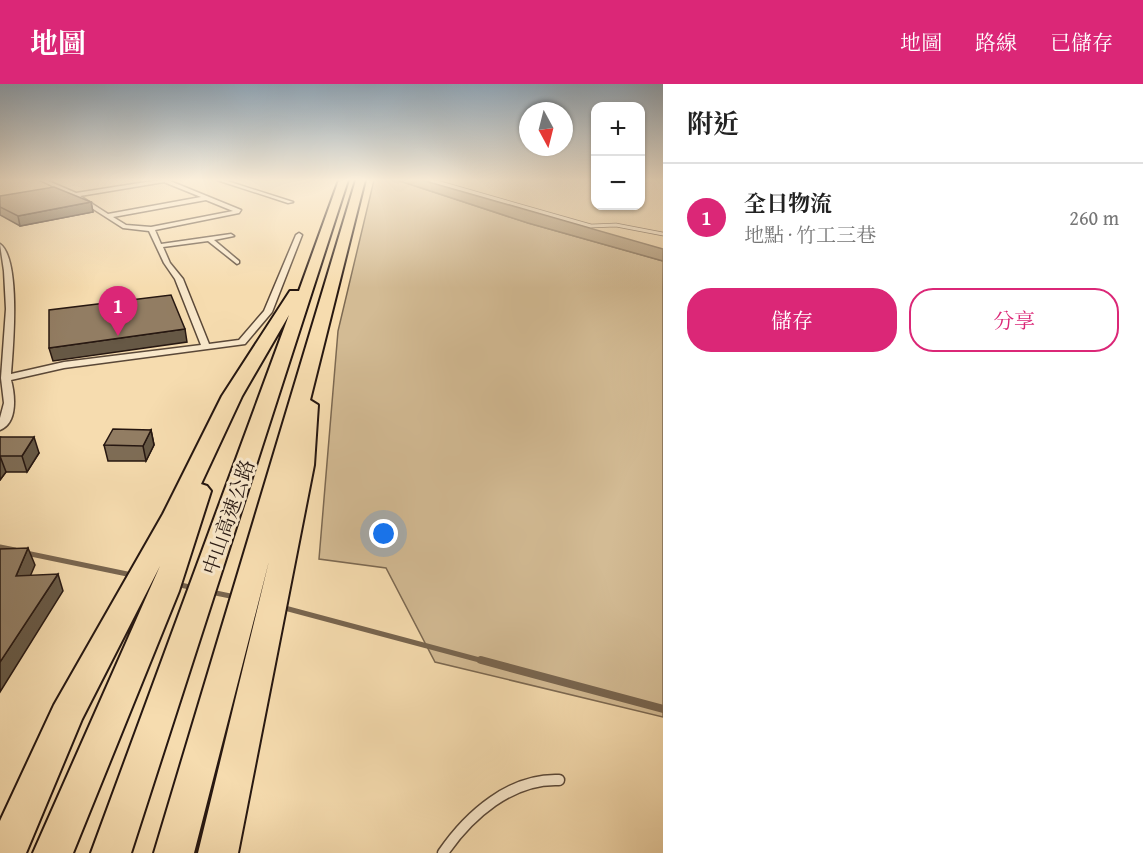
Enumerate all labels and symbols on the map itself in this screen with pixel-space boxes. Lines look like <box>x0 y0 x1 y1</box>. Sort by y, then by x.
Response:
north arrow <box>519 102 573 156</box>
pin: 1 <box>98 286 138 336</box>
street label: 中山高速公路 <box>195 456 261 578</box>
your location <box>369 519 398 548</box>

